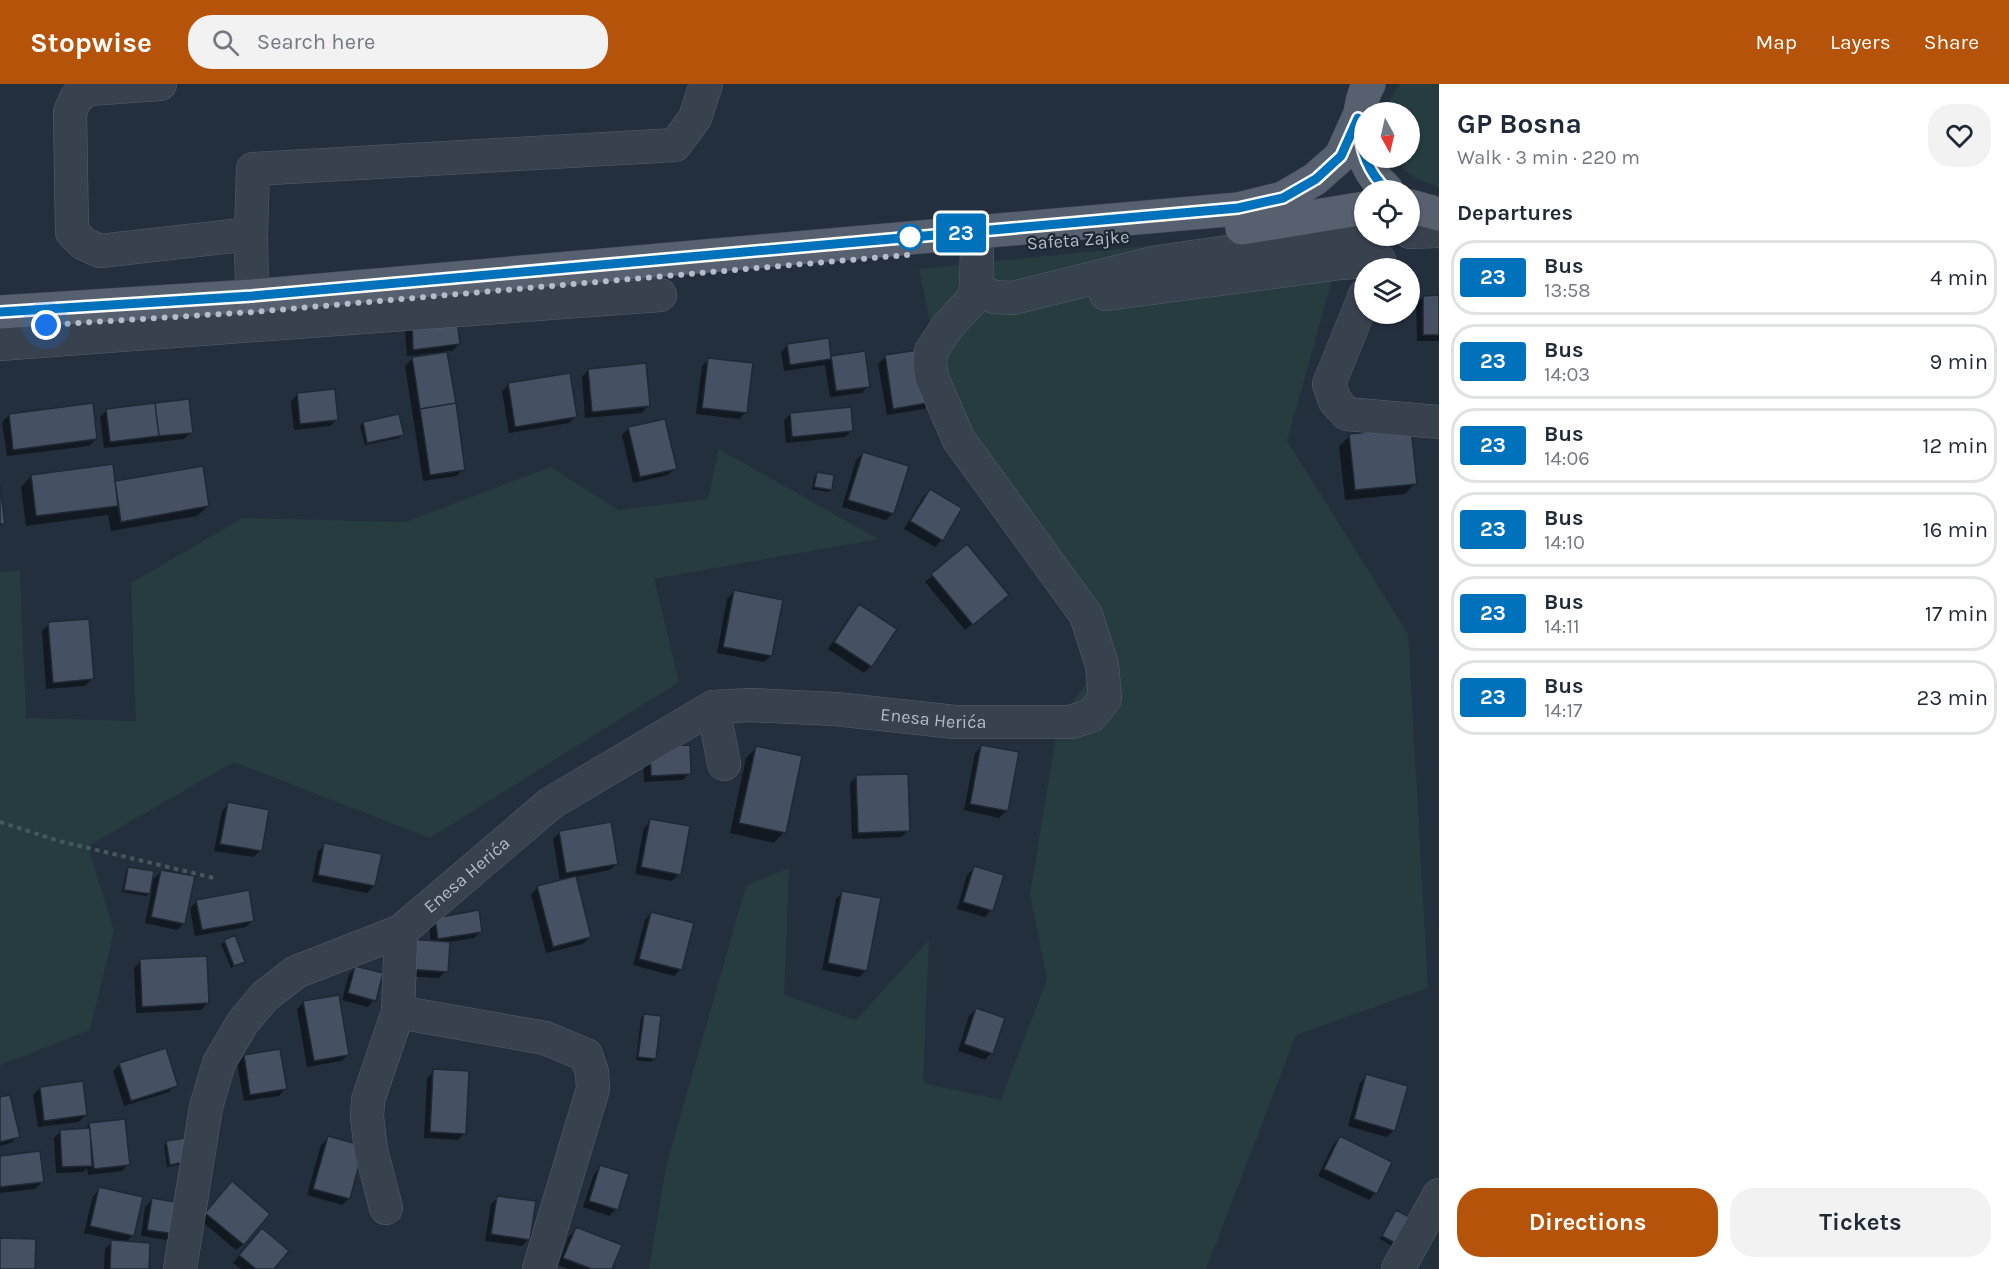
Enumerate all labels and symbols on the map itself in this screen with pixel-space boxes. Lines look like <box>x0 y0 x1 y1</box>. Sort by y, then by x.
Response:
north arrow <box>1354 102 1420 168</box>
line badge: 23 <box>934 214 988 252</box>
unlabelled marker <box>897 224 923 250</box>
street label: Safeta Zajke <box>1026 225 1130 255</box>
your location <box>31 310 61 340</box>
street label: Enesa Herića <box>879 703 986 733</box>
street label: Enesa Herića <box>419 832 514 918</box>

